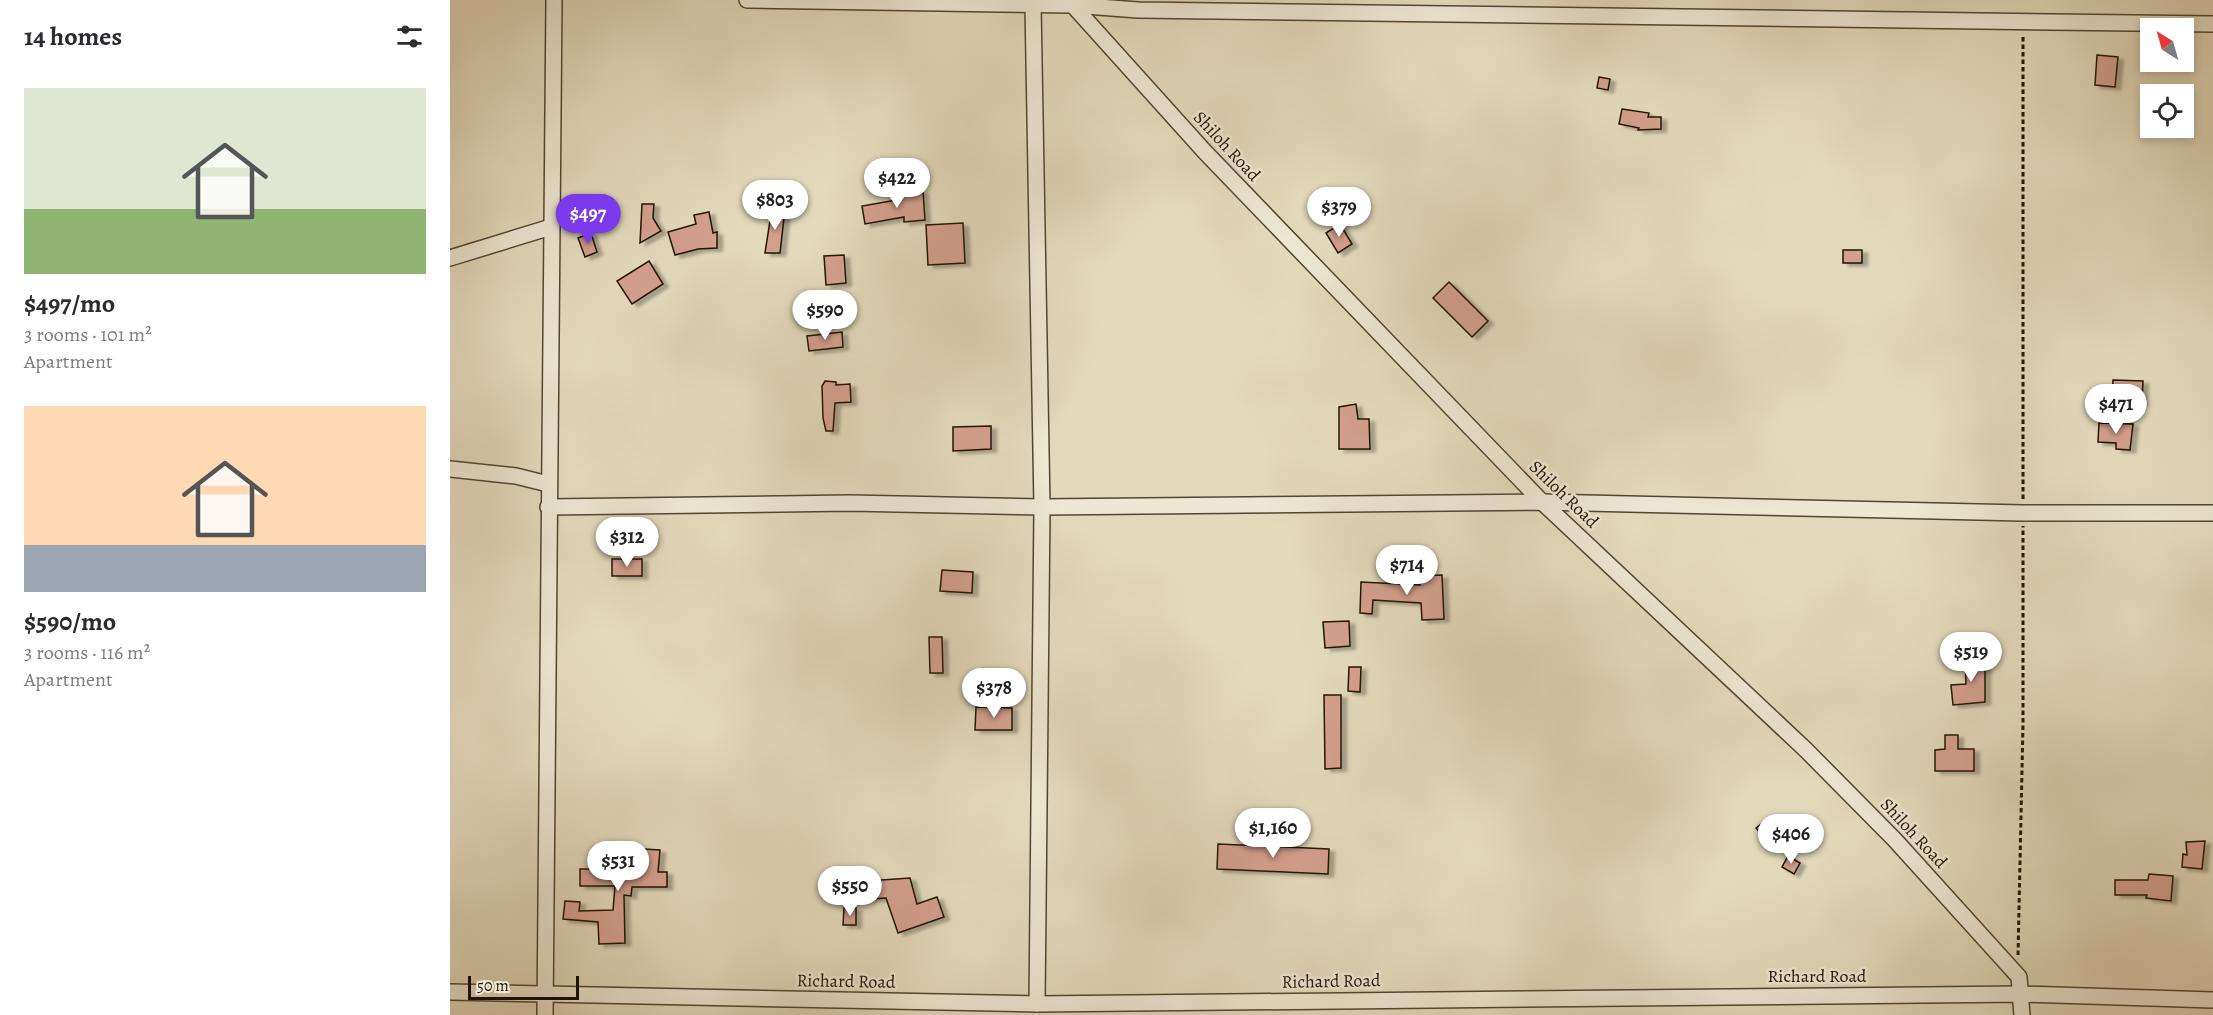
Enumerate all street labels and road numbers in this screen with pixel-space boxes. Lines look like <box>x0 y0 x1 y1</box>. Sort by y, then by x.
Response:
street label: Shiloh Road <box>1188 106 1266 187</box>
street label: Shiloh Road <box>1524 455 1604 533</box>
street label: Shiloh Road <box>1875 793 1953 874</box>
street label: Richard Road <box>1768 964 1867 988</box>
street label: Richard Road <box>796 968 896 994</box>
street label: Richard Road <box>1281 968 1381 994</box>

